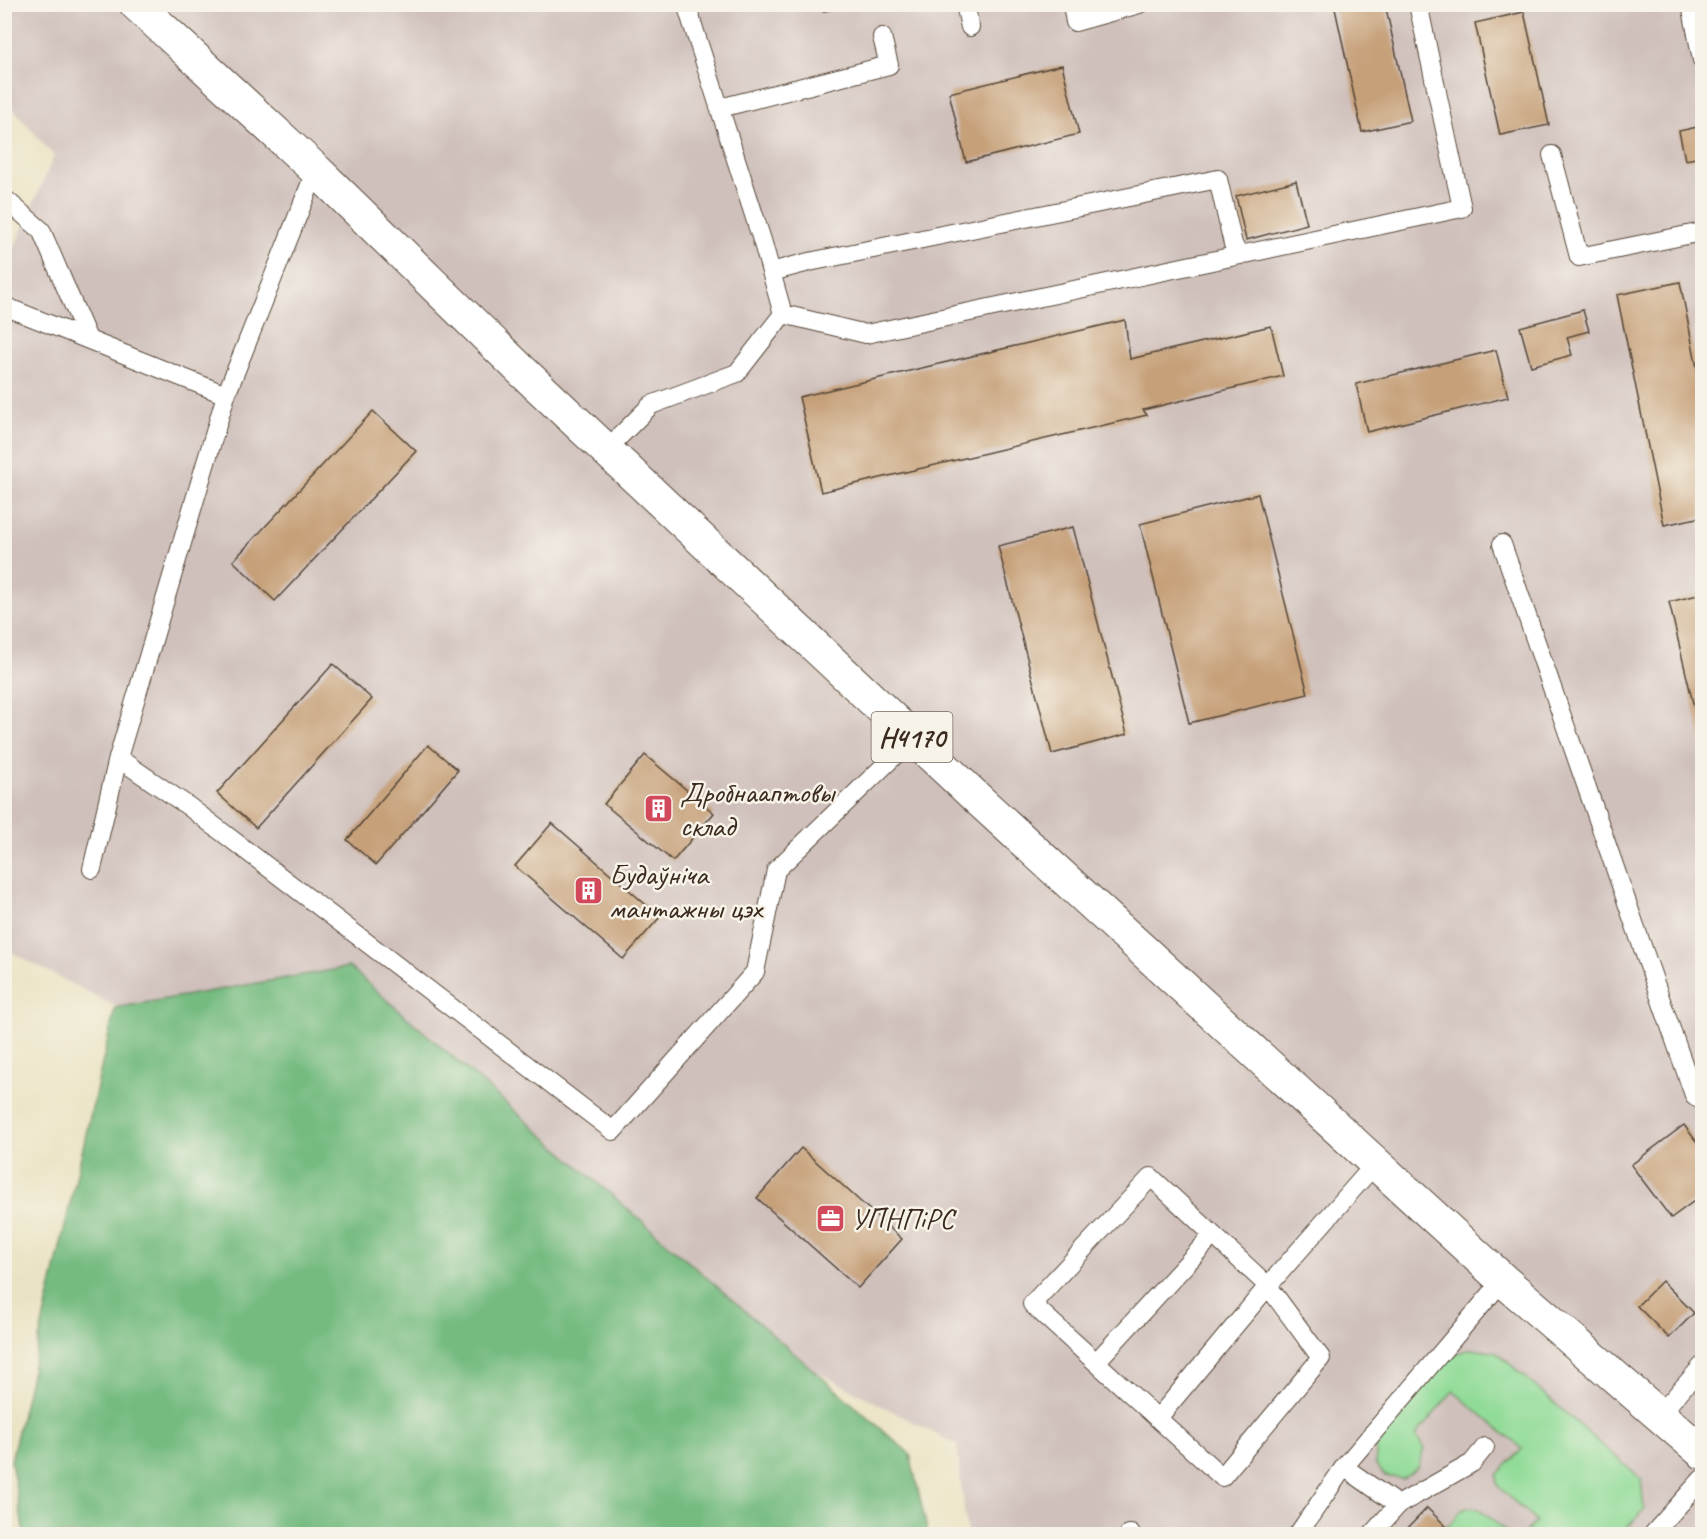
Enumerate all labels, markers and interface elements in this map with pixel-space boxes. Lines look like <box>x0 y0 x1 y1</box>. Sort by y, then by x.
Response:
road number: Н4170 <box>872 712 952 762</box>
place label: Дробнааптовы склад <box>680 773 836 845</box>
building icon: Дробнааптовы склад <box>643 793 675 825</box>
place label: Будаўніча мантажны цэх <box>609 855 765 927</box>
building icon: Будаўніча мантажны цэх <box>572 875 604 907</box>
place label: УПНПіРС <box>851 1199 957 1237</box>
office icon: УПНПіРС <box>814 1202 846 1234</box>

